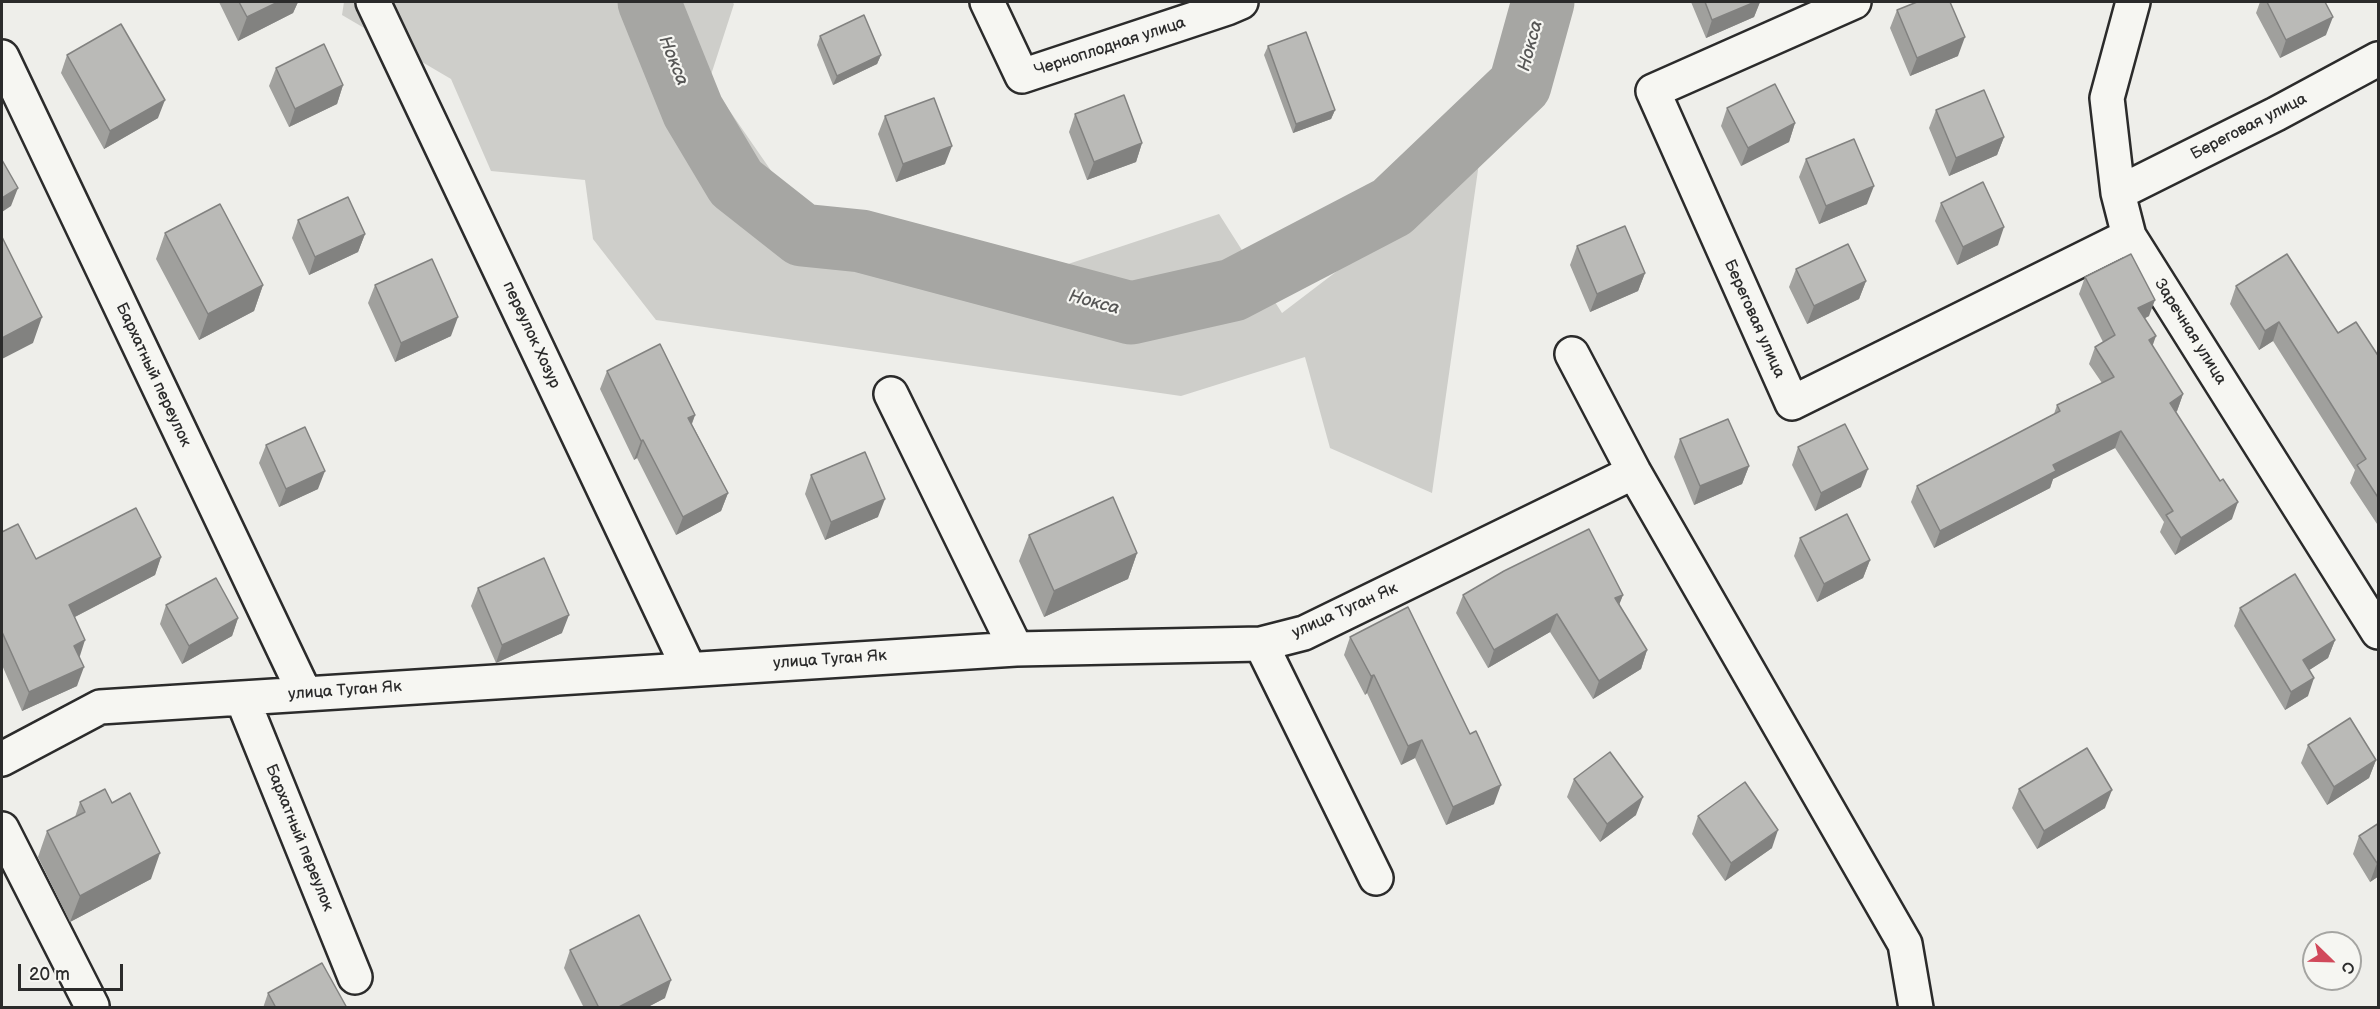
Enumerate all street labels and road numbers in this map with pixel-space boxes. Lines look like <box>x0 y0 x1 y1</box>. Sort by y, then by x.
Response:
street label: Черноплодная улица <box>1032 13 1188 81</box>
street label: Береговая улица <box>2188 90 2310 164</box>
street label: Береговая улица <box>1719 257 1789 381</box>
street label: Заречная улица <box>2150 276 2230 388</box>
street label: переулок Хозур <box>498 279 564 391</box>
street label: Бархатный переулок <box>111 300 195 450</box>
street label: улица Туган Як <box>1289 579 1401 643</box>
street label: улица Туган Як <box>773 646 887 674</box>
street label: улица Туган Як <box>288 677 402 705</box>
street label: Бархатный переулок <box>261 762 337 914</box>

